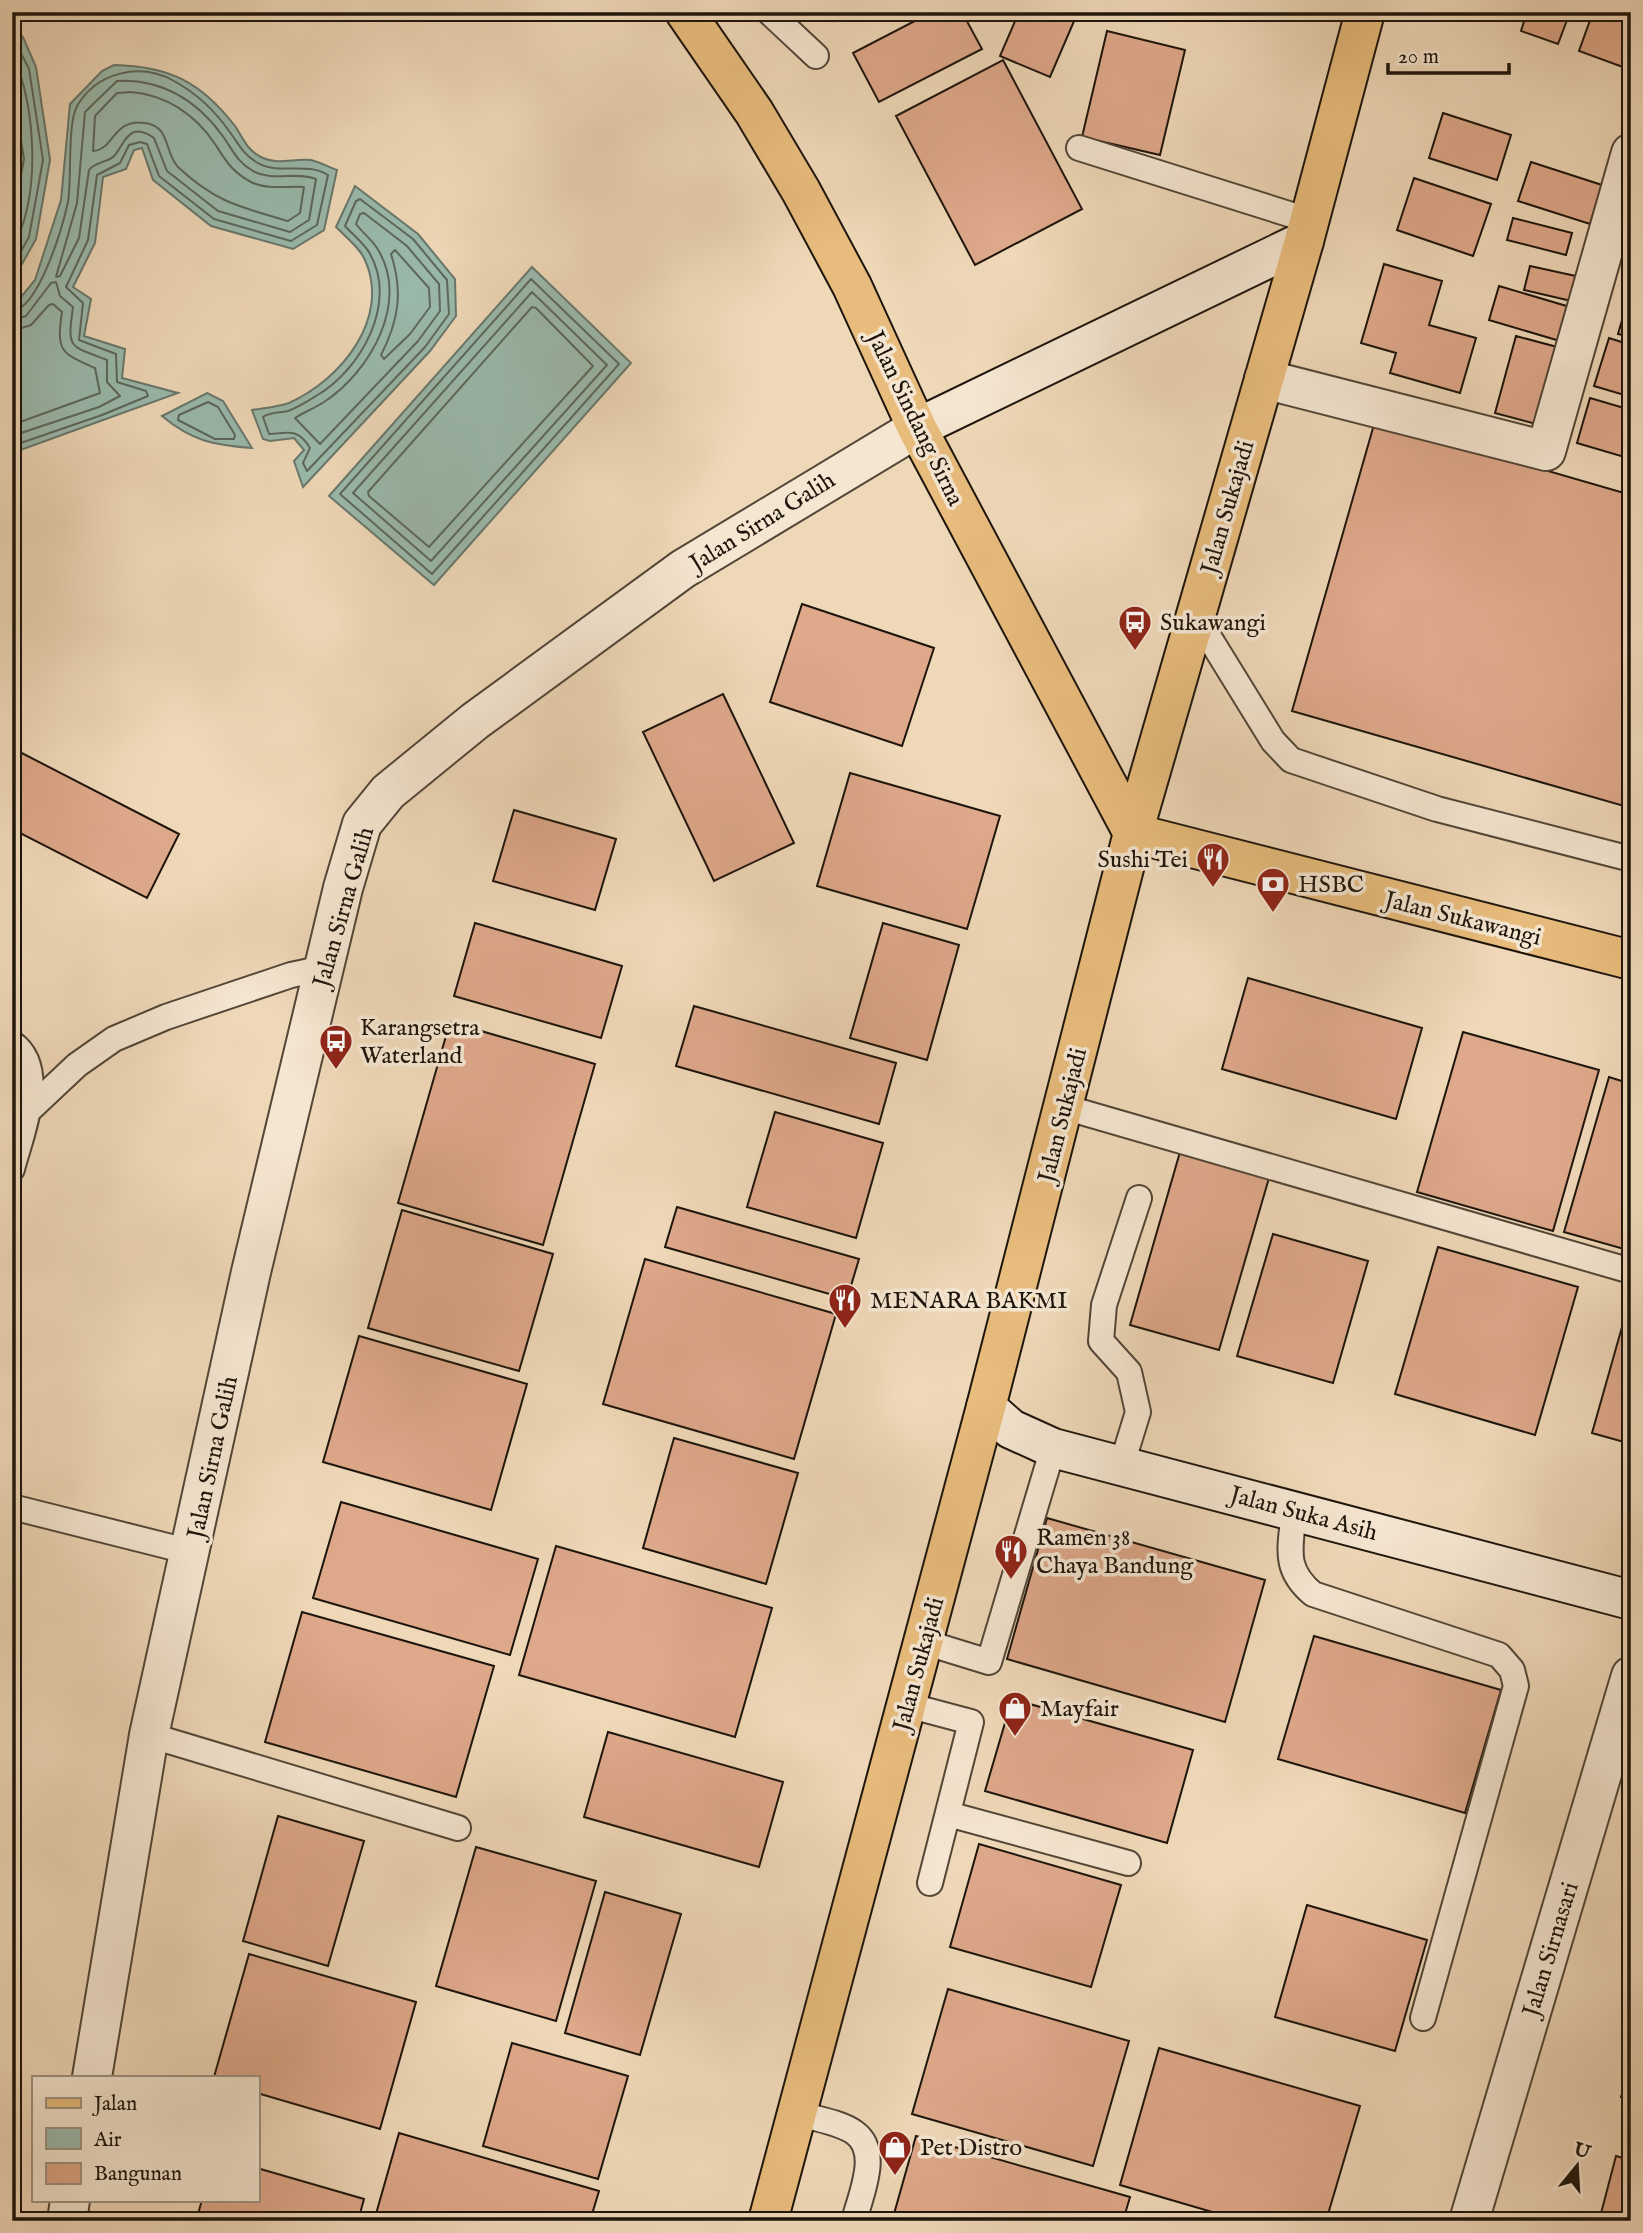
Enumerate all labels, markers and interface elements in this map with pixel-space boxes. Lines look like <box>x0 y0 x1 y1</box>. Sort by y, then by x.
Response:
scale bar <box>1388 32 1508 76</box>
text: 20 m <box>1398 44 1439 71</box>
street label: Jalan Sindang Sirna <box>858 323 971 512</box>
street label: Jalan Sukajadi <box>1194 437 1262 581</box>
street label: Jalan Sirna Galih <box>682 465 841 581</box>
bus stop icon: Sukawangi <box>1116 603 1154 652</box>
place label: Sukawangi <box>1160 608 1266 639</box>
street label: Jalan Sirna Galih <box>306 823 382 994</box>
restaurant icon: Sushi Tei <box>1194 840 1232 889</box>
place label: Sushi Tei <box>1098 845 1188 876</box>
bank icon: HSBC <box>1254 865 1292 914</box>
place label: HSBC <box>1298 870 1364 901</box>
street label: Jalan Sukawangi <box>1378 884 1544 954</box>
place label: Karangsetra Waterland <box>360 1013 480 1072</box>
bus stop icon: Karangsetra Waterland <box>317 1022 355 1071</box>
street label: Jalan Sukajadi <box>1031 1045 1095 1189</box>
restaurant icon: MENARA BAKMI <box>826 1281 864 1330</box>
place label: MENARA BAKMI <box>870 1286 1068 1317</box>
street label: Jalan Sirna Galih <box>180 1373 246 1544</box>
street label: Jalan Suka Asih <box>1224 1479 1381 1549</box>
place label: Ramen 38 Chaya Bandung <box>1036 1523 1194 1582</box>
restaurant icon: Ramen 38 Chaya Bandung <box>992 1532 1030 1581</box>
street label: Jalan Sukajadi <box>886 1594 952 1738</box>
shop icon: Mayfair <box>996 1689 1034 1738</box>
place label: Mayfair <box>1040 1694 1119 1725</box>
street label: Jalan Sirnasari <box>1515 1878 1587 2023</box>
legend <box>32 2076 259 2202</box>
text: Jalan <box>92 2091 137 2118</box>
text: Air <box>93 2127 122 2154</box>
shop icon: Pet Distro <box>876 2128 914 2177</box>
north arrow <box>1542 2132 1612 2202</box>
place label: Pet Distro <box>920 2133 1022 2164</box>
text: U <box>1569 2138 1594 2166</box>
text: Bangunan <box>94 2161 182 2188</box>

